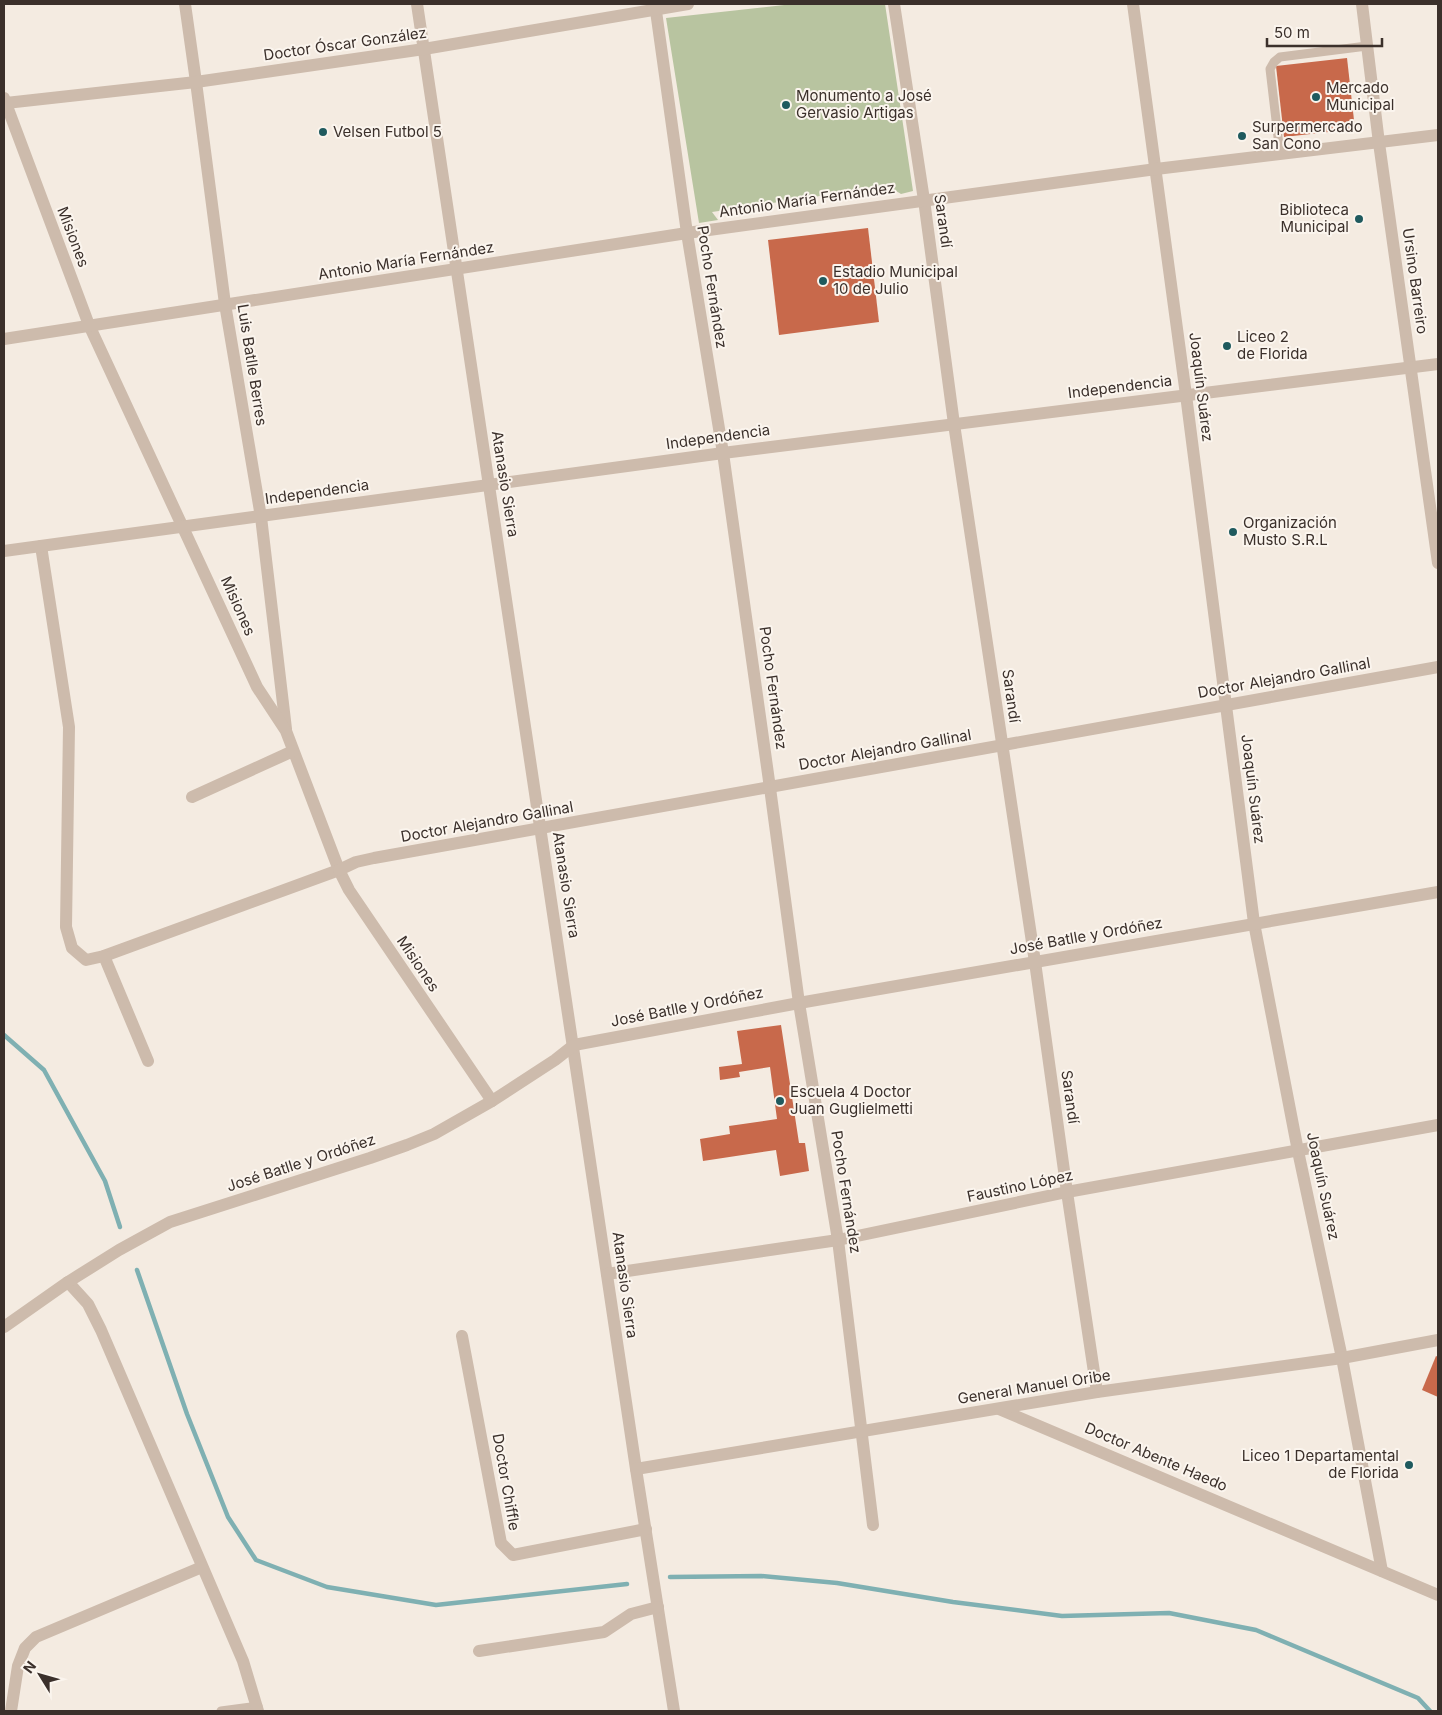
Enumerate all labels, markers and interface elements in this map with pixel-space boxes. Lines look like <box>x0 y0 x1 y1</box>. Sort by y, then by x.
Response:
scale bar <box>1267 15 1382 47</box>
street label: Doctor Óscar González <box>262 23 428 64</box>
text: 50 m <box>1274 23 1310 42</box>
place label: Mercado Municipal <box>1326 78 1395 114</box>
place label: Monumento a José Gervasio Artigas <box>796 86 932 122</box>
marker: Mercado Municipal <box>1310 91 1322 103</box>
marker: Monumento a José Gervasio Artigas <box>780 99 792 111</box>
place label: Surpermercado San Cono <box>1252 117 1363 153</box>
place label: Velsen Futbol 5 <box>333 122 442 141</box>
marker: Velsen Futbol 5 <box>317 126 329 138</box>
marker: Surpermercado San Cono <box>1236 130 1248 142</box>
street label: Antonio María Fernández <box>718 178 896 221</box>
street label: Sarandí <box>930 193 957 249</box>
place label: Biblioteca Municipal <box>1279 200 1349 236</box>
street label: Misiones <box>53 204 94 270</box>
marker: Biblioteca Municipal <box>1353 213 1365 225</box>
street label: Pocho Fernández <box>693 224 732 350</box>
street label: Ursino Barreiro <box>1399 227 1432 335</box>
street label: Antonio María Fernández <box>317 237 495 284</box>
place label: Estadio Municipal 10 de Julio <box>833 262 958 298</box>
marker: Estadio Municipal 10 de Julio <box>817 275 829 287</box>
street label: Luis Batlle Berres <box>233 303 272 427</box>
place label: Liceo 2 de Florida <box>1237 327 1308 363</box>
street label: Joaquín Suárez <box>1185 331 1218 443</box>
marker: Liceo 2 de Florida <box>1221 340 1233 352</box>
street label: Independencia <box>1067 371 1173 402</box>
street label: Independencia <box>665 420 771 453</box>
street label: Atanasio Sierra <box>488 429 523 538</box>
street label: Independencia <box>264 475 370 508</box>
place label: Organización Musto S.R.L <box>1243 513 1337 549</box>
marker: Organización Musto S.R.L <box>1227 526 1239 538</box>
street label: Misiones <box>217 573 260 639</box>
street label: Pocho Fernández <box>755 625 792 751</box>
street label: Doctor Alejandro Gallinal <box>1196 653 1372 702</box>
street label: Sarandí <box>998 668 1025 724</box>
street label: Doctor Alejandro Gallinal <box>797 725 973 774</box>
street label: Joaquín Suárez <box>1237 733 1270 845</box>
street label: Doctor Alejandro Gallinal <box>399 797 575 846</box>
street label: Atanasio Sierra <box>549 830 584 939</box>
street label: José Batlle y Ordóñez <box>1008 913 1164 958</box>
street label: Misiones <box>393 932 444 995</box>
street label: José Batlle y Ordóñez <box>609 982 765 1031</box>
street label: Sarandí <box>1057 1069 1084 1125</box>
place label: Escuela 4 Doctor Juan Guglielmetti <box>790 1082 913 1118</box>
marker: Escuela 4 Doctor Juan Guglielmetti <box>774 1095 786 1107</box>
street label: Pocho Fernández <box>827 1129 866 1255</box>
street label: José Batlle y Ordóñez <box>224 1130 378 1196</box>
street label: Joaquín Suárez <box>1303 1130 1344 1242</box>
street label: Faustino López <box>965 1165 1075 1206</box>
street label: Atanasio Sierra <box>609 1230 642 1339</box>
street label: General Manuel Oribe <box>956 1365 1112 1408</box>
street label: Doctor Abente Haedo <box>1082 1418 1230 1495</box>
street label: Doctor Chiffle <box>489 1432 524 1532</box>
place label: Liceo 1 Departamental de Florida <box>1242 1446 1399 1482</box>
marker: Liceo 1 Departamental de Florida <box>1403 1459 1415 1471</box>
north arrow <box>15 1650 65 1700</box>
text: N <box>19 1657 39 1676</box>

